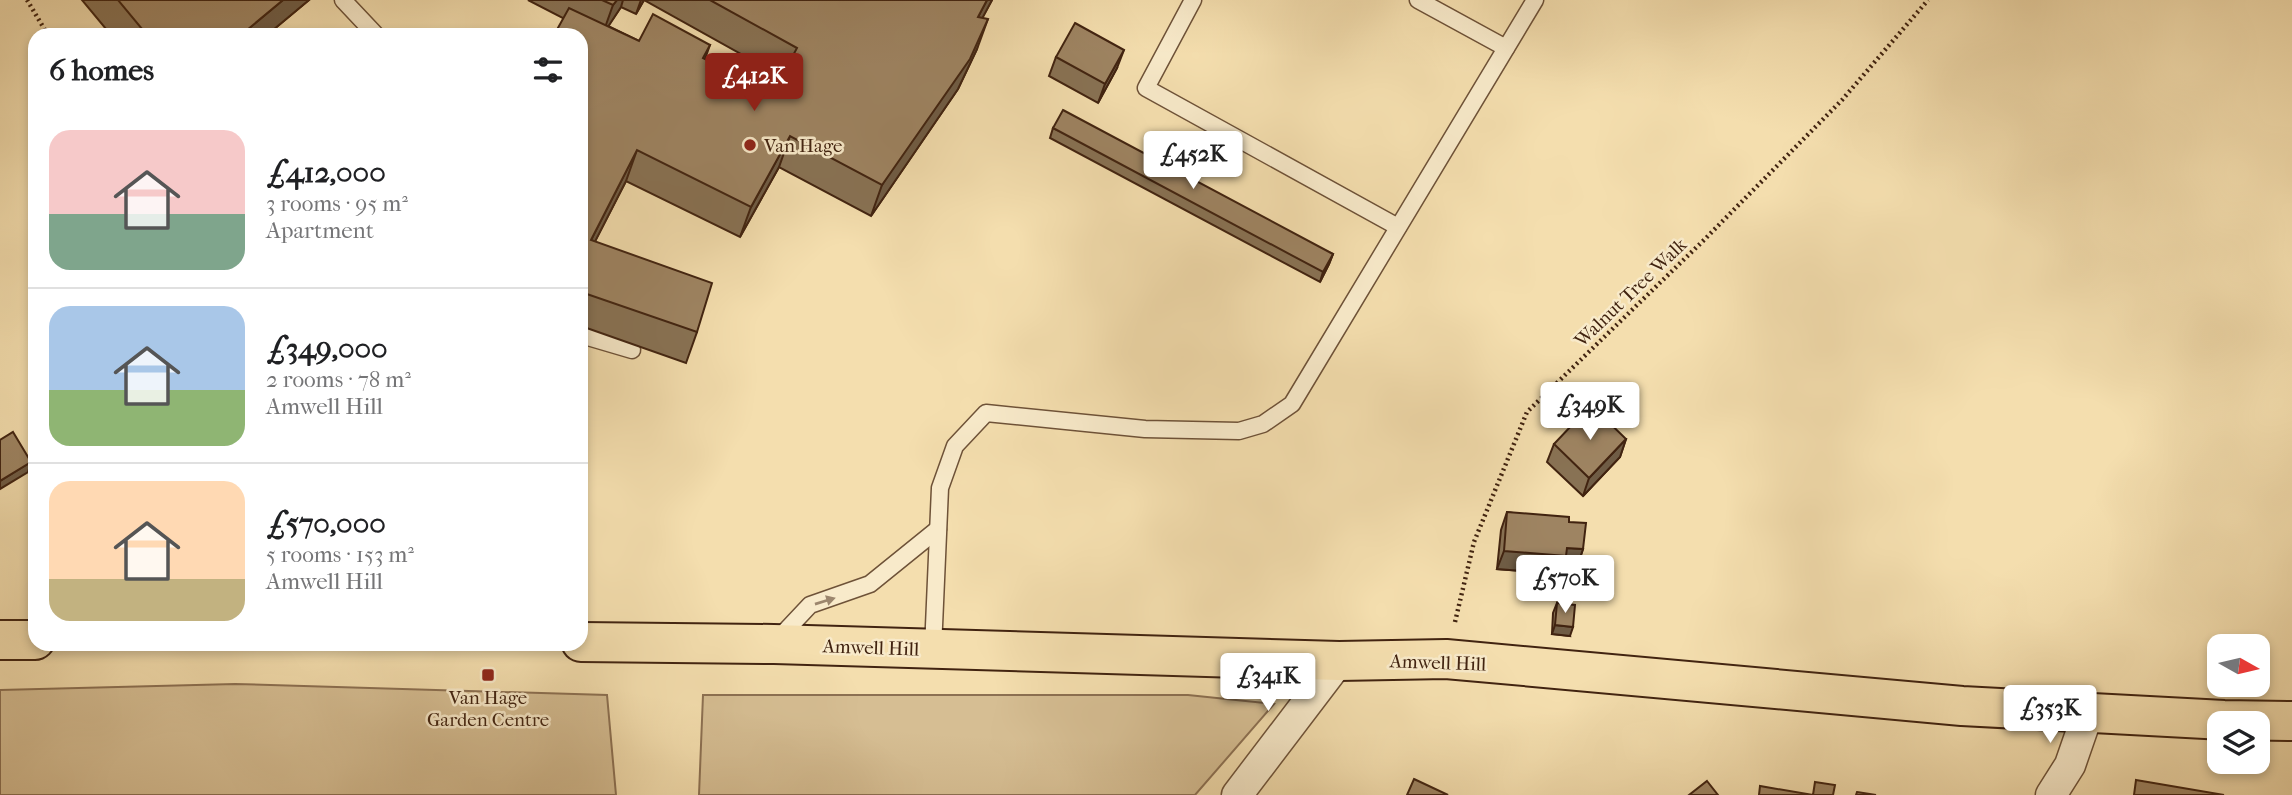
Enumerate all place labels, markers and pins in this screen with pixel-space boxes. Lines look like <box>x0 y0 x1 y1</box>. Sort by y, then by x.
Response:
pin: £412K <box>705 54 803 113</box>
pin: £452K <box>1144 132 1242 191</box>
place label: Van Hage <box>763 135 842 157</box>
marker: Van Hage <box>742 137 758 153</box>
pin: £349K <box>1541 382 1639 442</box>
pin: £570K <box>1516 556 1614 615</box>
pin: £341K <box>1219 654 1317 713</box>
marker: Van Hage Garden Centre <box>480 667 496 683</box>
pin: £353K <box>2001 686 2099 745</box>
place label: Van Hage Garden Centre <box>427 687 549 731</box>

